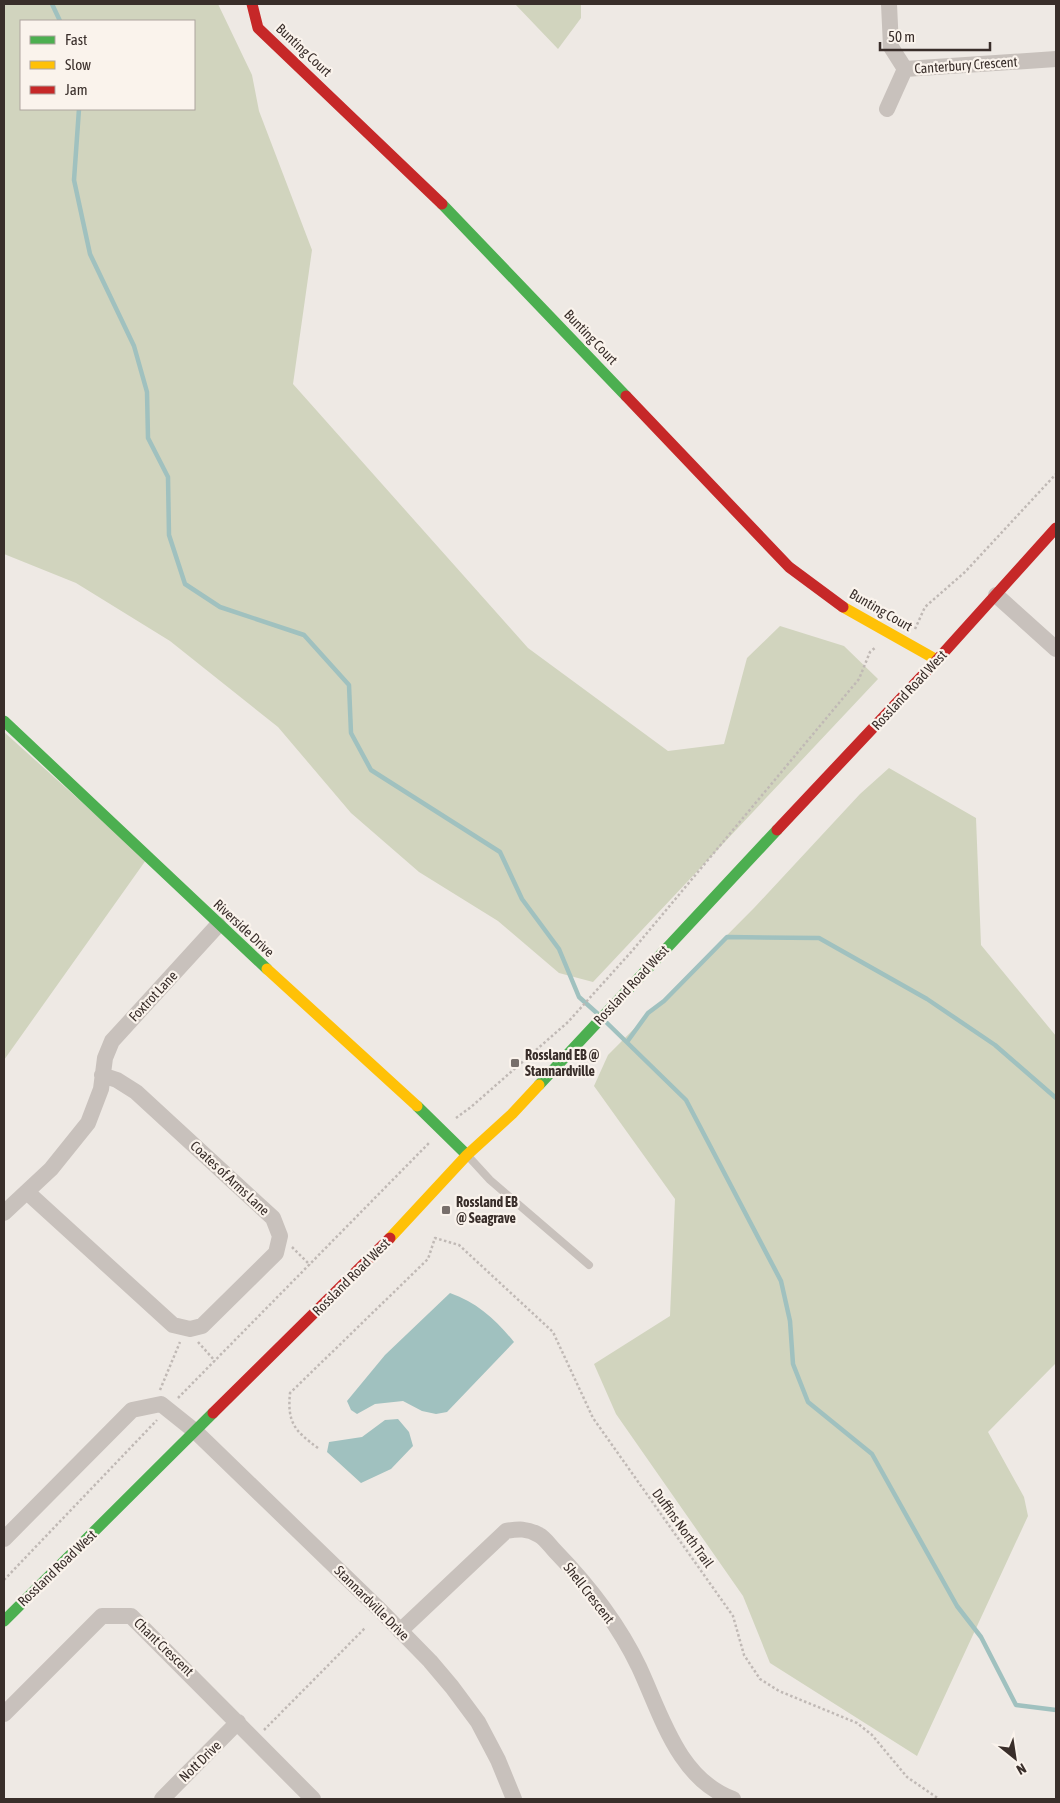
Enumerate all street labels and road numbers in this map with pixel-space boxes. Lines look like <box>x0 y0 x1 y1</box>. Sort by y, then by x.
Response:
street label: Bunting Court <box>273 20 335 80</box>
street label: Canterbury Crescent <box>914 53 1018 77</box>
street label: Bunting Court <box>561 306 621 368</box>
street label: Bunting Court <box>847 586 915 634</box>
street label: Rossland Road West <box>868 647 950 733</box>
street label: Riverside Drive <box>211 896 277 960</box>
street label: Rossland Road West <box>590 942 672 1028</box>
street label: Foxtrot Lane <box>126 967 180 1025</box>
street label: Coates of Arms Lane <box>187 1137 273 1219</box>
street label: Rossland Road West <box>309 1235 393 1319</box>
street label: Duffins North Trail <box>649 1486 717 1571</box>
street label: Rossland Road West <box>14 1527 100 1609</box>
street label: Shell Crescent <box>560 1560 618 1626</box>
street label: Stannardville Drive <box>331 1562 413 1644</box>
street label: Chant Crescent <box>131 1615 197 1679</box>
street label: Nott Drive <box>176 1737 224 1785</box>

